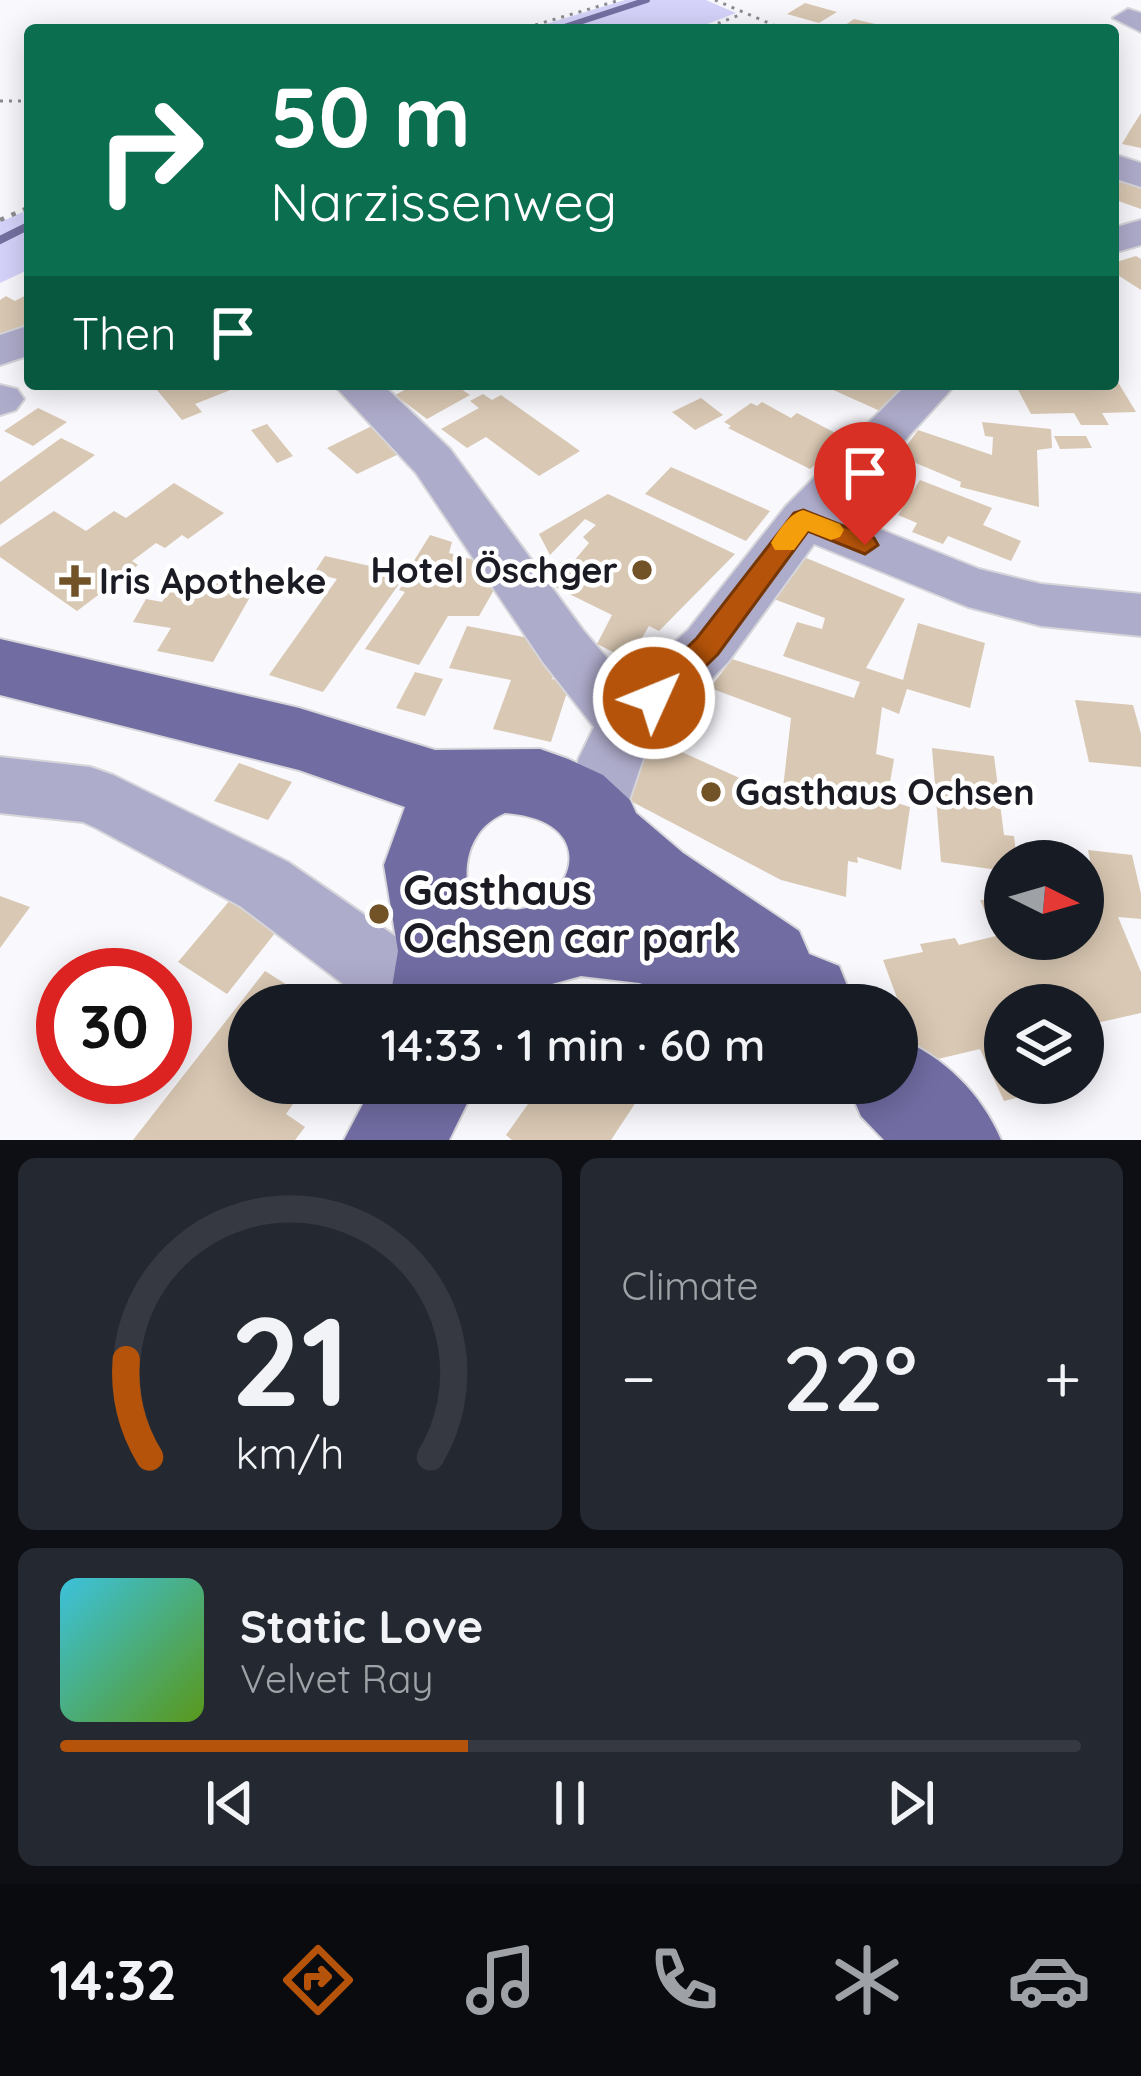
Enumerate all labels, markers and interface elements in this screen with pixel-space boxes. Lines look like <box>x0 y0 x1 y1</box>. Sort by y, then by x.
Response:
text: 50 m <box>270 63 471 168</box>
icon: right <box>72 72 228 228</box>
text: Narzissenweg <box>270 167 617 235</box>
icon: arrive <box>200 300 266 366</box>
text: Then <box>72 305 176 361</box>
pin <box>814 422 916 545</box>
icon: arrive <box>832 440 898 506</box>
place label: Hotel Öschger <box>370 547 618 592</box>
marker: Hotel Öschger <box>629 557 655 583</box>
place label: Iris Apotheke <box>99 558 327 603</box>
marker: Iris Apotheke <box>62 568 88 594</box>
position arrow <box>591 635 717 761</box>
place label: Gasthaus Ochsen <box>735 769 1035 814</box>
marker: Gasthaus Ochsen <box>698 779 724 805</box>
north arrow <box>984 840 1104 960</box>
map controls <box>984 840 1104 1104</box>
place label: Gasthaus Ochsen car park <box>403 863 737 964</box>
marker: Gasthaus Ochsen car park <box>366 901 392 927</box>
speed limit sign: 30 <box>36 948 192 1104</box>
button: layers <box>984 984 1104 1104</box>
text: 14:33 · 1 min · 60 m <box>381 1016 765 1072</box>
text: Climate <box>622 1261 759 1310</box>
text: 21 <box>230 1281 350 1437</box>
text: 22° <box>782 1321 917 1434</box>
text: − <box>622 1336 656 1419</box>
text: + <box>1044 1336 1081 1419</box>
text: km/h <box>235 1426 344 1480</box>
text: Static Love <box>240 1598 483 1654</box>
text: Velvet Ray <box>240 1654 433 1703</box>
icon: previous <box>197 1770 263 1836</box>
icon: pause <box>537 1770 603 1836</box>
icon: next <box>878 1770 944 1836</box>
icon: directions <box>276 1938 360 2022</box>
icon: music <box>459 1938 543 2022</box>
icon: phone <box>642 1938 726 2022</box>
icon: climate <box>825 1938 909 2022</box>
icon: car <box>1007 1938 1091 2022</box>
text: 14:32 <box>49 1946 177 2014</box>

